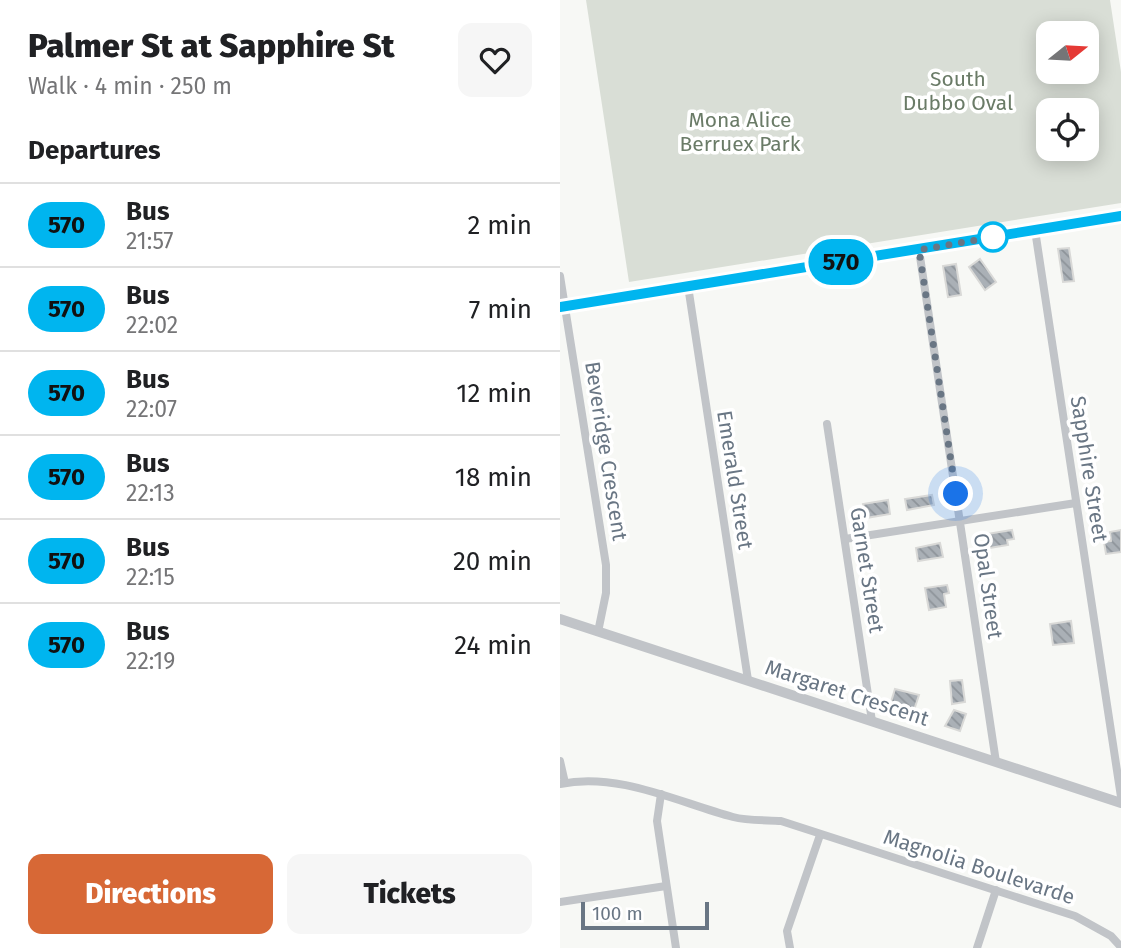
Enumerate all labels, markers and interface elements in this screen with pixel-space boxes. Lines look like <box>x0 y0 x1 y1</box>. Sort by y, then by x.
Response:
north arrow <box>1036 21 1099 84</box>
map controls <box>1036 21 1099 161</box>
button: heart <box>458 23 532 97</box>
text: Palmer St at Sapphire St <box>28 26 395 66</box>
park label: South Dubbo Oval <box>903 66 1013 116</box>
text: Walk · 4 min · 250 m <box>28 72 232 100</box>
button: locate <box>1036 98 1099 161</box>
park label: Mona Alice Berruex Park <box>680 107 801 157</box>
text: Departures <box>28 135 161 166</box>
text: Bus <box>126 196 169 227</box>
text: 2 min <box>467 210 532 241</box>
text: 570 <box>48 211 85 239</box>
unlabelled marker <box>978 222 1008 252</box>
text: 21:57 <box>126 227 174 255</box>
line badge: 570 <box>801 239 881 285</box>
text: 570 <box>822 248 860 276</box>
text: Bus <box>126 280 169 311</box>
text: 7 min <box>469 294 532 325</box>
text: 570 <box>48 295 85 323</box>
text: 22:02 <box>126 311 178 339</box>
street label: Beveridge Crescent <box>579 360 633 543</box>
text: Bus <box>126 364 169 395</box>
text: 12 min <box>456 378 532 409</box>
text: 570 <box>48 379 85 407</box>
street label: Sapphire Street <box>1065 394 1113 544</box>
text: 22:07 <box>126 395 177 423</box>
street label: Emerald Street <box>711 409 759 552</box>
text: Bus <box>126 448 169 479</box>
text: 18 min <box>455 462 532 493</box>
text: 570 <box>48 463 85 491</box>
your location <box>938 476 973 511</box>
text: 22:13 <box>126 479 175 507</box>
street label: Garnet Street <box>844 505 890 635</box>
street label: Opal Street <box>968 531 1008 641</box>
text: Bus <box>126 532 169 563</box>
text: 20 min <box>453 546 532 577</box>
text: 570 <box>48 547 85 575</box>
text: 22:15 <box>126 563 175 591</box>
text: Bus <box>126 616 169 647</box>
text: 24 min <box>454 630 532 661</box>
text: 570 <box>48 631 85 659</box>
text: 22:19 <box>126 647 175 675</box>
street label: Margaret Crescent <box>762 654 933 732</box>
street label: Magnolia Boulevarde <box>880 824 1078 910</box>
button: Directions <box>28 854 273 934</box>
button: Tickets <box>287 854 532 934</box>
scale bar <box>581 899 709 931</box>
text: 100 m <box>592 902 643 925</box>

